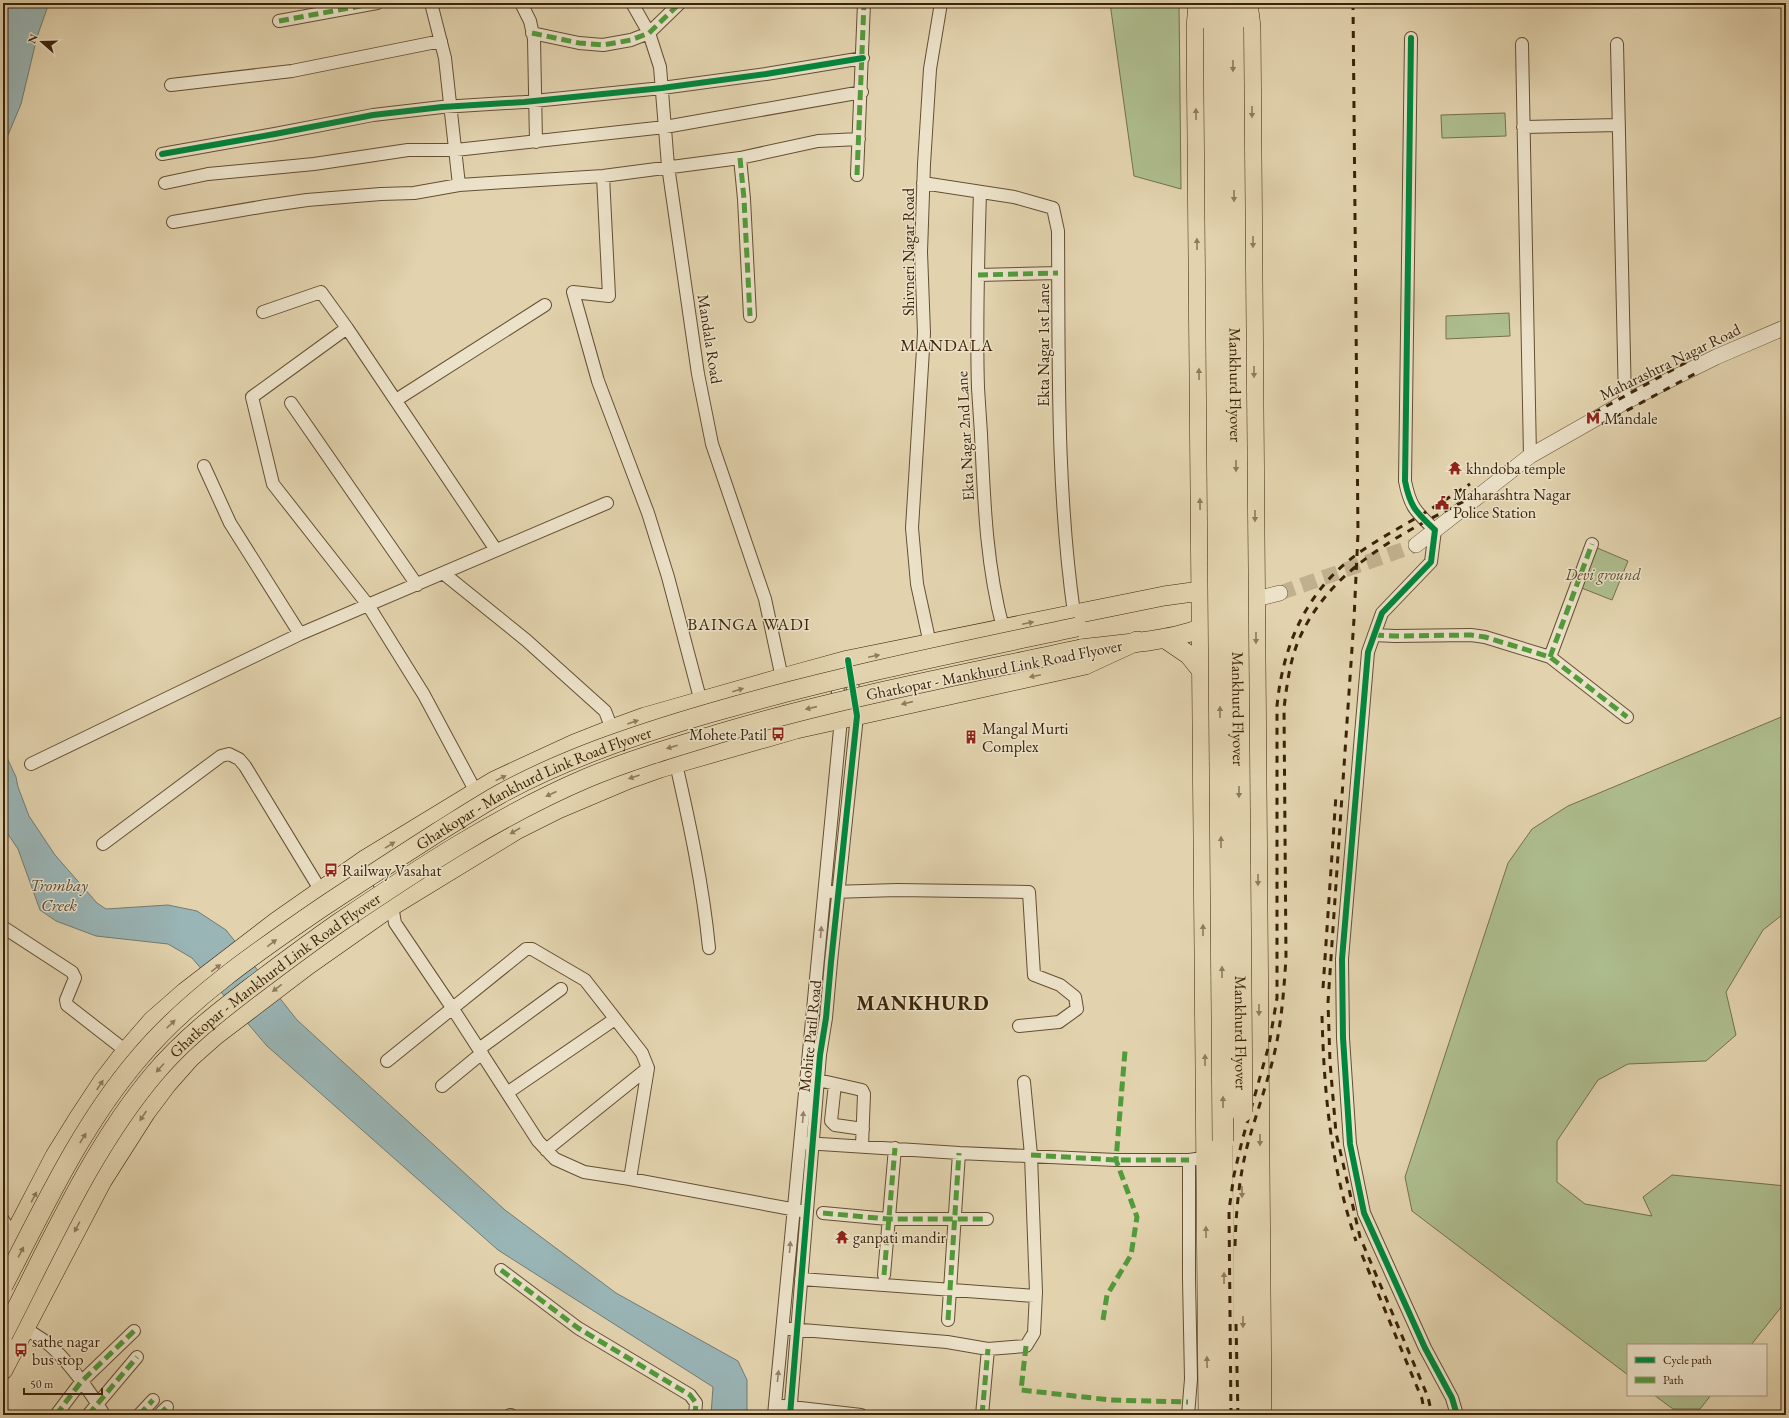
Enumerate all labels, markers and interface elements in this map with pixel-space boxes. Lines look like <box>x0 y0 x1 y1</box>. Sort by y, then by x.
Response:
north arrow <box>22 22 62 62</box>
text: N <box>25 32 41 45</box>
one-way arrow <box>1230 60 1236 73</box>
one-way arrow <box>1249 106 1255 119</box>
one-way arrow <box>1193 107 1199 120</box>
street label: Shivneri Nagar Road <box>898 187 919 316</box>
one-way arrow <box>1231 190 1237 203</box>
one-way arrow <box>1250 236 1256 249</box>
one-way arrow <box>1194 238 1201 250</box>
street label: Ekta Nagar 1st Lane <box>1033 283 1054 407</box>
street label: Mandala Road <box>693 293 728 386</box>
street label: Maharashtra Nagar Road <box>1596 318 1745 405</box>
street label: Mankhurd Flyover <box>1225 328 1247 443</box>
district label: MANDALA <box>900 334 994 356</box>
one-way arrow <box>1251 366 1257 379</box>
one-way arrow <box>1196 367 1202 380</box>
street label: Ekta Nagar 2nd Lane <box>951 371 979 501</box>
place label: Mandale <box>1604 408 1658 429</box>
metro station icon: Mandale <box>1585 410 1601 426</box>
place label: khndoba temple <box>1466 458 1566 479</box>
one-way arrow <box>1233 460 1239 473</box>
temple icon: khndoba temple <box>1447 460 1463 476</box>
place label: Maharashtra Nagar Police Station <box>1453 484 1572 523</box>
public building icon: Maharashtra Nagar Police Station <box>1434 495 1450 511</box>
one-way arrow <box>1197 497 1203 510</box>
one-way arrow <box>1252 510 1258 523</box>
park label: Devi ground <box>1564 564 1641 585</box>
district label: BAINGA WADI <box>687 613 811 635</box>
one-way arrow <box>1022 619 1035 625</box>
one-way arrow <box>1253 632 1259 645</box>
street label: Ghatkopar - Mankhurd Link Road Flyover <box>864 635 1125 705</box>
street label: Mankhurd Flyover <box>1228 652 1250 767</box>
one-way arrow <box>868 653 880 659</box>
one-way arrow <box>1028 673 1041 679</box>
one-way arrow <box>732 687 744 693</box>
one-way arrow <box>901 701 914 707</box>
one-way arrow <box>1217 705 1223 718</box>
one-way arrow <box>805 706 817 712</box>
one-way arrow <box>628 718 640 724</box>
place label: Mangal Murti Complex <box>982 718 1069 757</box>
street label: Ghatkopar - Mankhurd Link Road Flyover <box>412 721 655 854</box>
place label: Mohete Patil <box>689 724 767 745</box>
bus stop icon: Mohete Patil <box>770 726 786 742</box>
building icon: Mangal Murti Complex <box>963 729 979 745</box>
one-way arrow <box>666 744 678 750</box>
one-way arrow <box>495 775 507 781</box>
one-way arrow <box>627 775 639 781</box>
one-way arrow <box>1236 786 1242 799</box>
one-way arrow <box>546 791 557 797</box>
one-way arrow <box>509 827 521 834</box>
one-way arrow <box>1218 835 1224 848</box>
one-way arrow <box>385 841 395 849</box>
place label: Railway Vasahat <box>342 860 441 881</box>
bus stop icon: Railway Vasahat <box>323 862 339 878</box>
water label: Trombay Creek <box>30 874 88 916</box>
one-way arrow <box>1255 874 1261 887</box>
street label: Ghatkopar - Mankhurd Link Road Flyover <box>164 887 385 1062</box>
one-way arrow <box>1200 923 1206 936</box>
one-way arrow <box>817 926 824 938</box>
one-way arrow <box>267 938 278 947</box>
one-way arrow <box>210 964 221 972</box>
one-way arrow <box>1219 965 1225 978</box>
street label: Mankhurd Flyover <box>1230 976 1252 1091</box>
street label: Mohite Patil Road <box>794 978 826 1093</box>
one-way arrow <box>271 984 282 993</box>
district label: MANKHURD <box>856 990 990 1016</box>
one-way arrow <box>1256 1004 1262 1017</box>
one-way arrow <box>166 1019 176 1029</box>
one-way arrow <box>1202 1053 1208 1066</box>
one-way arrow <box>155 1063 164 1073</box>
one-way arrow <box>97 1079 104 1091</box>
one-way arrow <box>1220 1095 1226 1108</box>
one-way arrow <box>140 1110 147 1121</box>
one-way arrow <box>800 1111 806 1123</box>
one-way arrow <box>79 1133 87 1143</box>
one-way arrow <box>1257 1134 1263 1147</box>
one-way arrow <box>1239 1186 1245 1199</box>
one-way arrow <box>31 1191 37 1202</box>
one-way arrow <box>74 1222 81 1233</box>
one-way arrow <box>1203 1225 1209 1238</box>
place label: ganpati mandir <box>853 1227 947 1248</box>
temple icon: ganpati mandir <box>834 1229 850 1245</box>
one-way arrow <box>787 1241 794 1253</box>
one-way arrow <box>18 1246 24 1257</box>
one-way arrow <box>1221 1271 1227 1284</box>
one-way arrow <box>1240 1316 1246 1329</box>
place label: sathe nagar bus stop <box>32 1331 100 1370</box>
bus stop icon: sathe nagar bus stop <box>13 1342 29 1358</box>
legend <box>1627 1344 1767 1396</box>
text: Cycle path <box>1663 1352 1712 1368</box>
one-way arrow <box>1204 1355 1210 1368</box>
scale bar <box>24 1370 102 1396</box>
one-way arrow <box>775 1370 781 1382</box>
text: Path <box>1663 1372 1684 1388</box>
text: 50 m <box>30 1376 54 1392</box>

